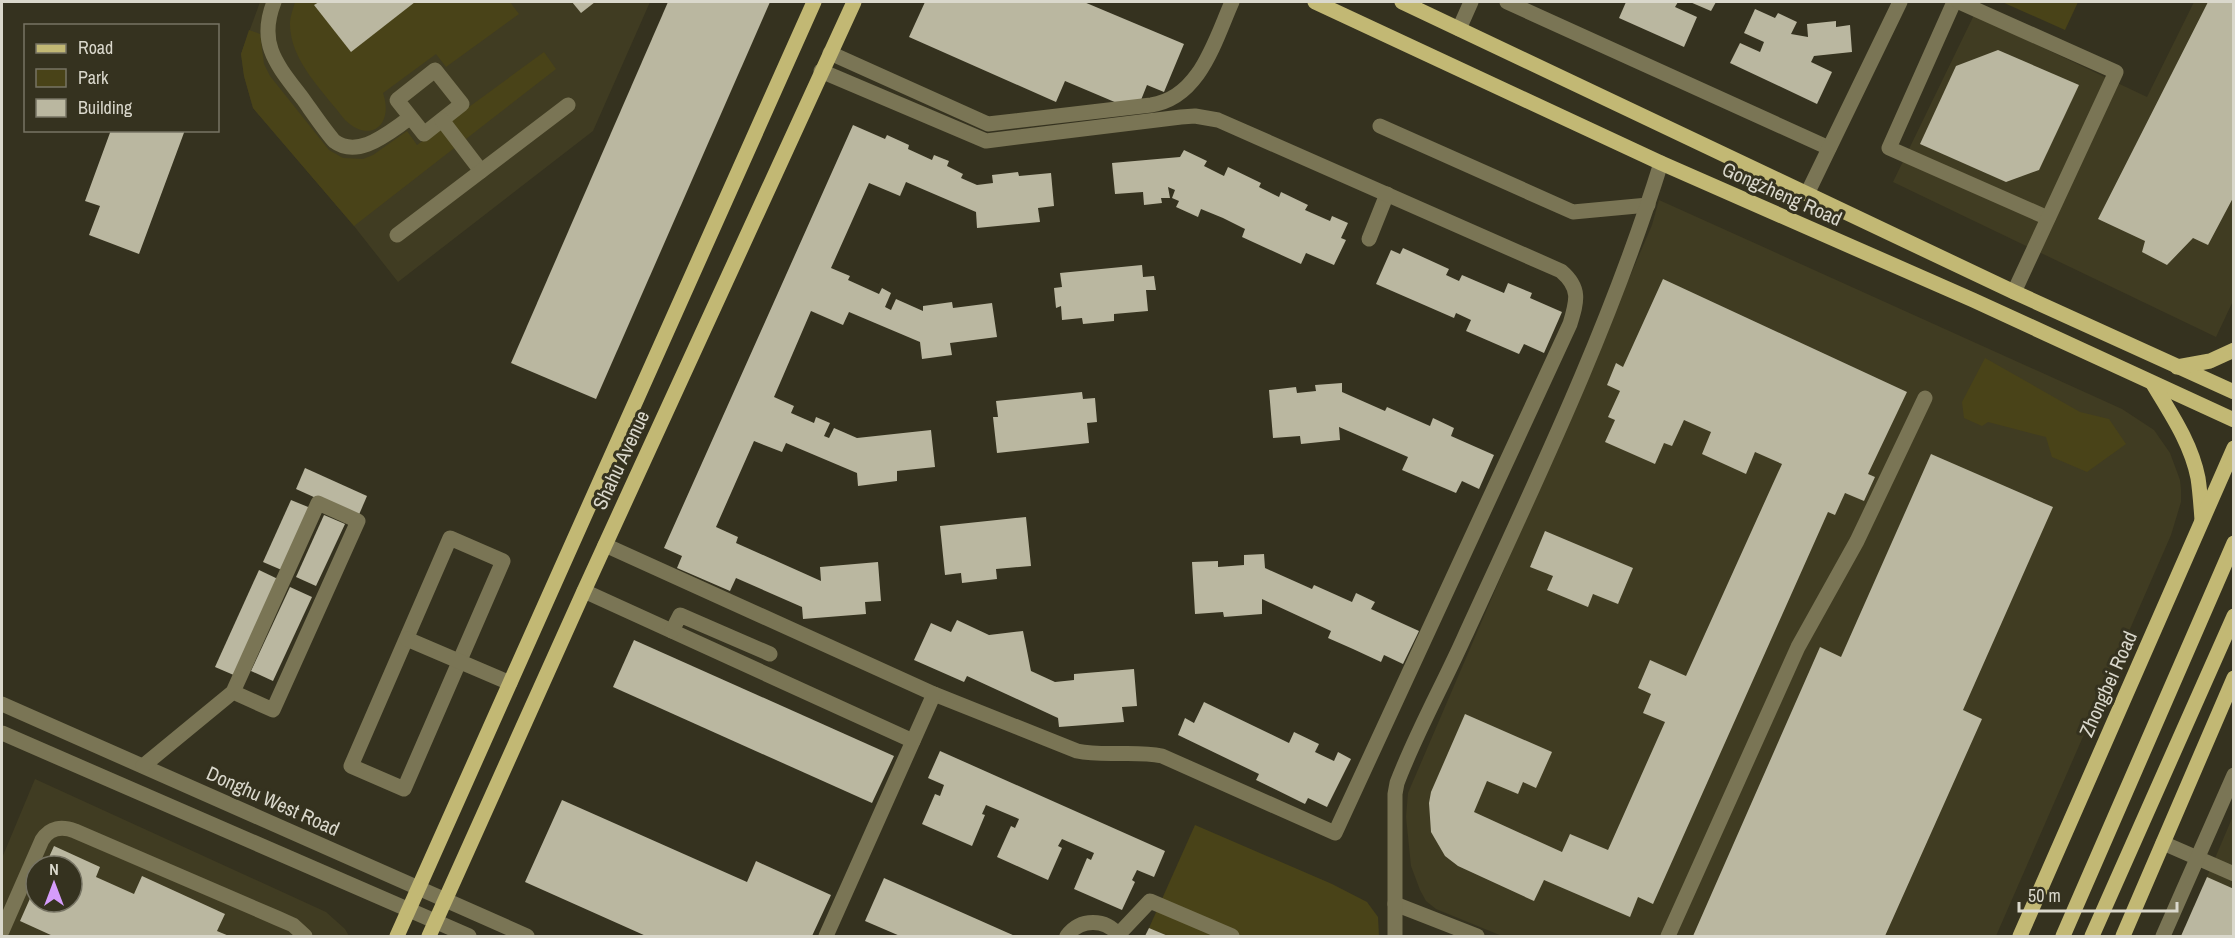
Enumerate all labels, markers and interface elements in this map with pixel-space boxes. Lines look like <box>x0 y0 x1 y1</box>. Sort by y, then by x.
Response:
legend <box>24 24 219 132</box>
text: Road <box>78 35 113 60</box>
text: Park <box>78 65 109 90</box>
text: Building <box>78 95 133 120</box>
street label: Gongzheng Road <box>1718 155 1846 232</box>
street label: Shahu Avenue <box>586 406 655 514</box>
street label: Zhongbei Road <box>2072 627 2143 741</box>
street label: Donghu West Road <box>202 759 344 842</box>
north arrow <box>24 854 84 914</box>
text: N <box>49 858 59 880</box>
scale bar <box>2019 875 2176 913</box>
text: 50 m <box>2028 883 2061 908</box>

